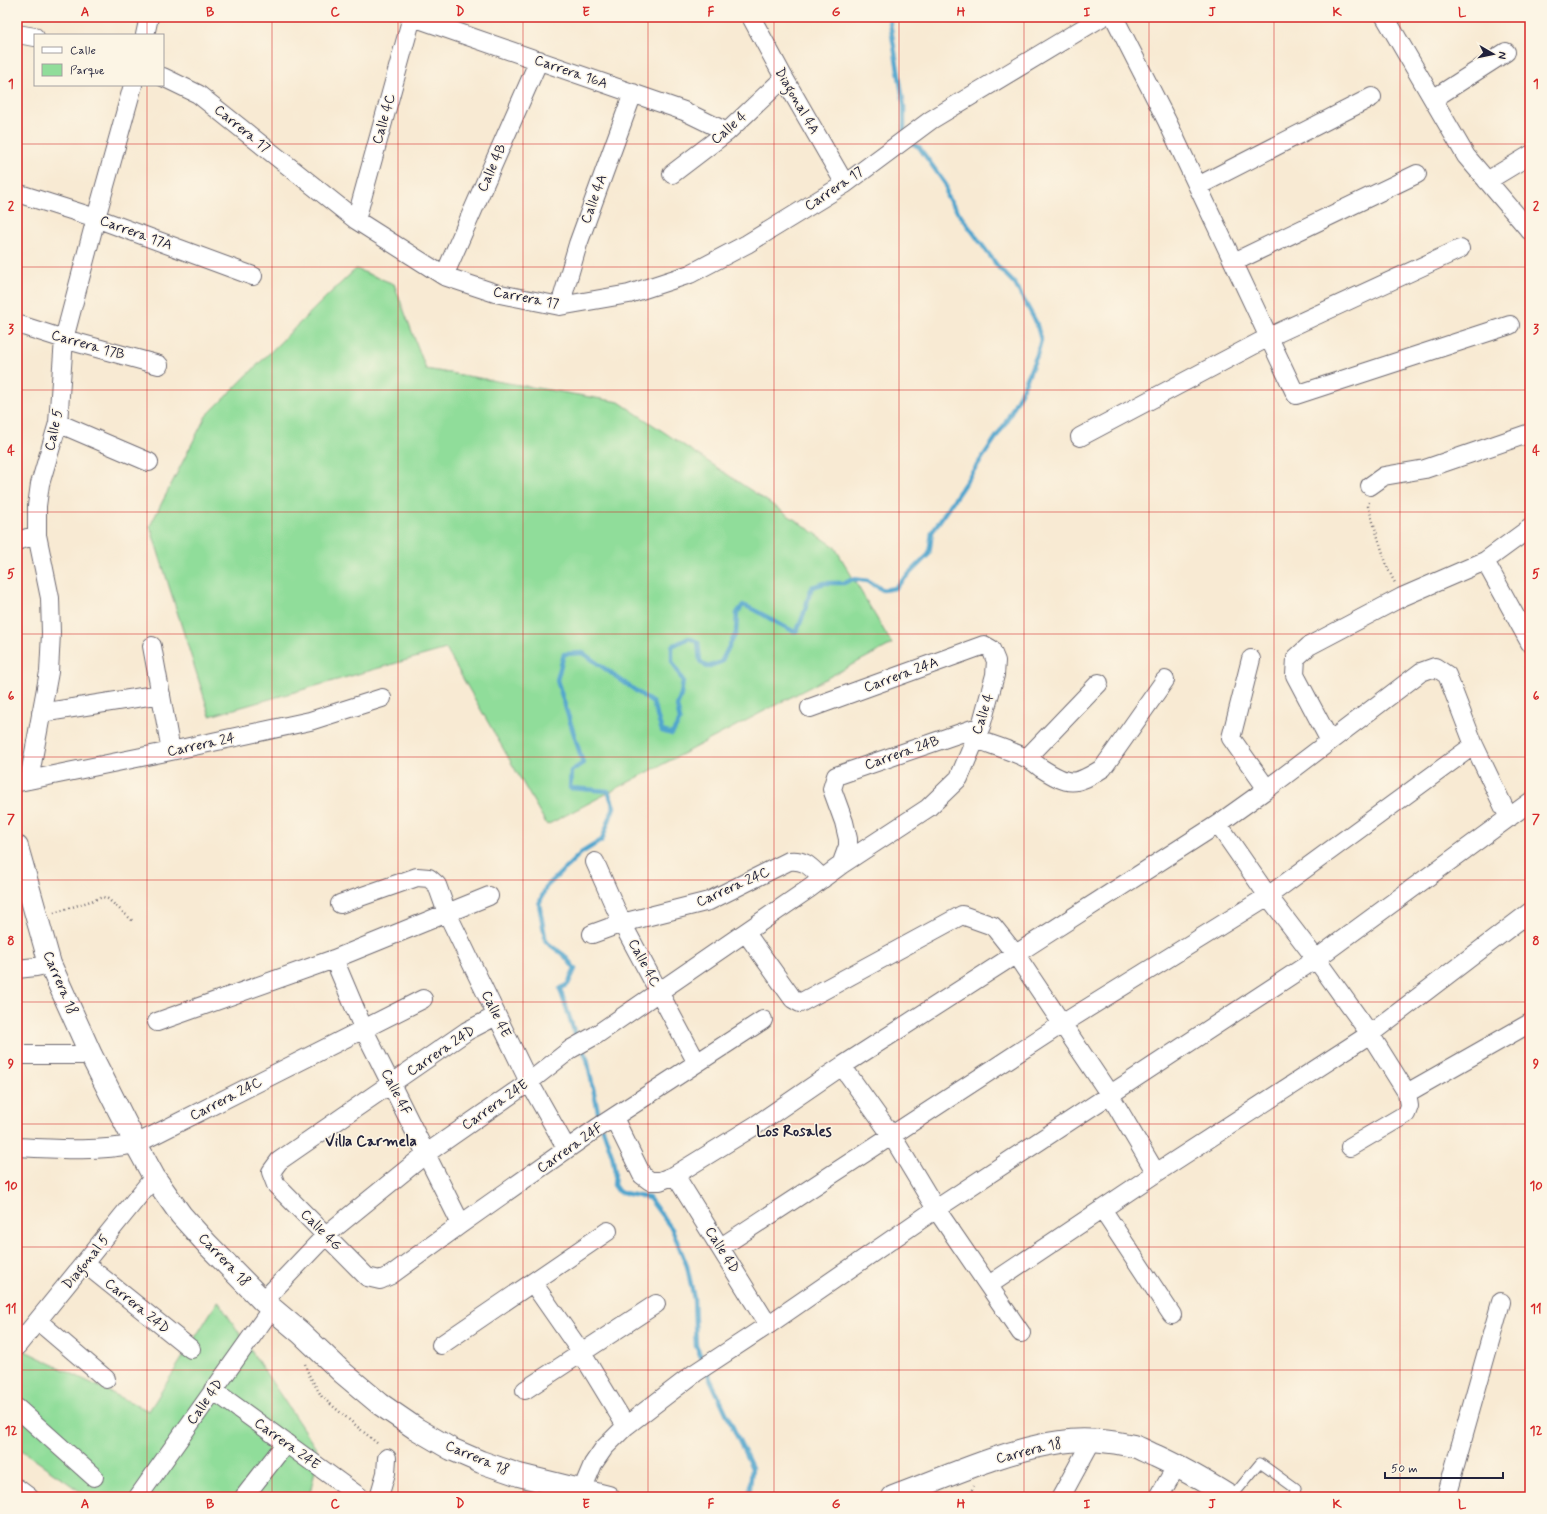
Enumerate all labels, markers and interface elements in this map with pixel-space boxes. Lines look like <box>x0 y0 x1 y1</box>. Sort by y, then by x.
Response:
text: A <box>81 4 89 21</box>
text: B <box>206 4 215 21</box>
text: C <box>330 4 340 21</box>
text: D <box>456 4 465 21</box>
text: E <box>582 4 590 21</box>
text: F <box>708 4 715 21</box>
text: G <box>832 4 841 21</box>
text: H <box>957 4 966 21</box>
text: I <box>1084 4 1091 21</box>
text: J <box>1208 4 1216 21</box>
text: K <box>1332 4 1342 21</box>
text: L <box>1458 4 1467 21</box>
legend <box>34 34 164 86</box>
north arrow <box>1473 34 1513 74</box>
text: Calle <box>70 43 96 59</box>
street label: Carrera 16A <box>532 51 610 93</box>
text: N <box>1494 51 1509 60</box>
text: Parque <box>70 63 105 79</box>
street label: Diagonal 4A <box>769 64 823 139</box>
text: 1 <box>8 76 14 93</box>
text: 1 <box>1533 76 1539 93</box>
street label: Calle 4C <box>368 91 400 146</box>
street label: Carrera 17 <box>210 101 274 157</box>
street label: Calle 4 <box>707 107 751 149</box>
street label: Calle 4B <box>473 141 511 195</box>
street label: Carrera 17 <box>801 163 867 215</box>
street label: Calle 4A <box>577 172 611 226</box>
text: 2 <box>8 198 15 215</box>
text: 2 <box>1533 198 1540 215</box>
street label: Carrera 17A <box>97 212 175 254</box>
street label: Carrera 17 <box>492 283 560 313</box>
text: 3 <box>8 321 14 338</box>
text: 3 <box>1533 321 1539 338</box>
street label: Carrera 17B <box>49 326 127 364</box>
street label: Calle 5 <box>41 407 67 453</box>
text: 4 <box>7 443 15 460</box>
text: 4 <box>1532 443 1540 460</box>
text: 5 <box>7 566 15 583</box>
text: 5 <box>1532 566 1540 583</box>
street label: Carrera 24A <box>861 653 941 697</box>
text: 6 <box>8 688 15 705</box>
text: 6 <box>1533 688 1540 705</box>
street label: Calle 4 <box>968 691 998 737</box>
street label: Carrera 24 <box>165 729 237 761</box>
street label: Carrera 24B <box>862 732 942 774</box>
text: 7 <box>7 811 15 828</box>
text: 7 <box>1532 811 1540 828</box>
street label: Carrera 24C <box>693 863 773 911</box>
text: 8 <box>7 933 15 950</box>
text: 8 <box>1532 933 1540 950</box>
street label: Calle 4C <box>624 936 664 990</box>
street label: Carrera 18 <box>39 948 81 1018</box>
street label: Calle 4E <box>477 987 515 1041</box>
street label: Carrera 24D <box>403 1022 479 1080</box>
text: 9 <box>8 1056 15 1073</box>
text: 9 <box>1533 1056 1540 1073</box>
street label: Calle 4F <box>377 1066 415 1118</box>
street label: Carrera 24C <box>187 1073 265 1125</box>
street label: Carrera 24E <box>458 1076 532 1134</box>
street label: Carrera 24F <box>534 1119 606 1177</box>
district label: Los Rosales <box>756 1122 832 1142</box>
district label: Villa Carmela <box>325 1132 417 1152</box>
text: 10 <box>4 1178 18 1195</box>
text: 10 <box>1529 1178 1543 1195</box>
street label: Calle 4G <box>297 1206 345 1254</box>
street label: Calle 4D <box>701 1223 743 1277</box>
street label: Carrera 18 <box>194 1230 254 1290</box>
street label: Diagonal 5 <box>58 1231 115 1294</box>
street label: Carrera 24D <box>101 1274 173 1338</box>
text: 11 <box>5 1301 17 1318</box>
text: 11 <box>1530 1301 1542 1318</box>
street label: Calle 4D <box>183 1376 227 1428</box>
street label: Carrera 24E <box>251 1414 323 1474</box>
text: 12 <box>5 1423 17 1440</box>
text: 12 <box>1530 1423 1542 1440</box>
street label: Carrera 18 <box>994 1434 1064 1468</box>
street label: Carrera 18 <box>442 1437 512 1479</box>
scale bar <box>1385 1454 1503 1480</box>
text: 50 m <box>1391 1461 1418 1477</box>
text: A <box>81 1496 89 1513</box>
text: B <box>206 1496 215 1513</box>
text: C <box>330 1496 340 1513</box>
text: D <box>456 1496 465 1513</box>
text: E <box>582 1496 590 1513</box>
text: F <box>708 1496 715 1513</box>
text: G <box>832 1496 841 1513</box>
text: H <box>957 1496 966 1513</box>
text: I <box>1084 1496 1091 1513</box>
text: J <box>1208 1496 1216 1513</box>
text: K <box>1332 1496 1342 1513</box>
text: L <box>1458 1496 1467 1513</box>

